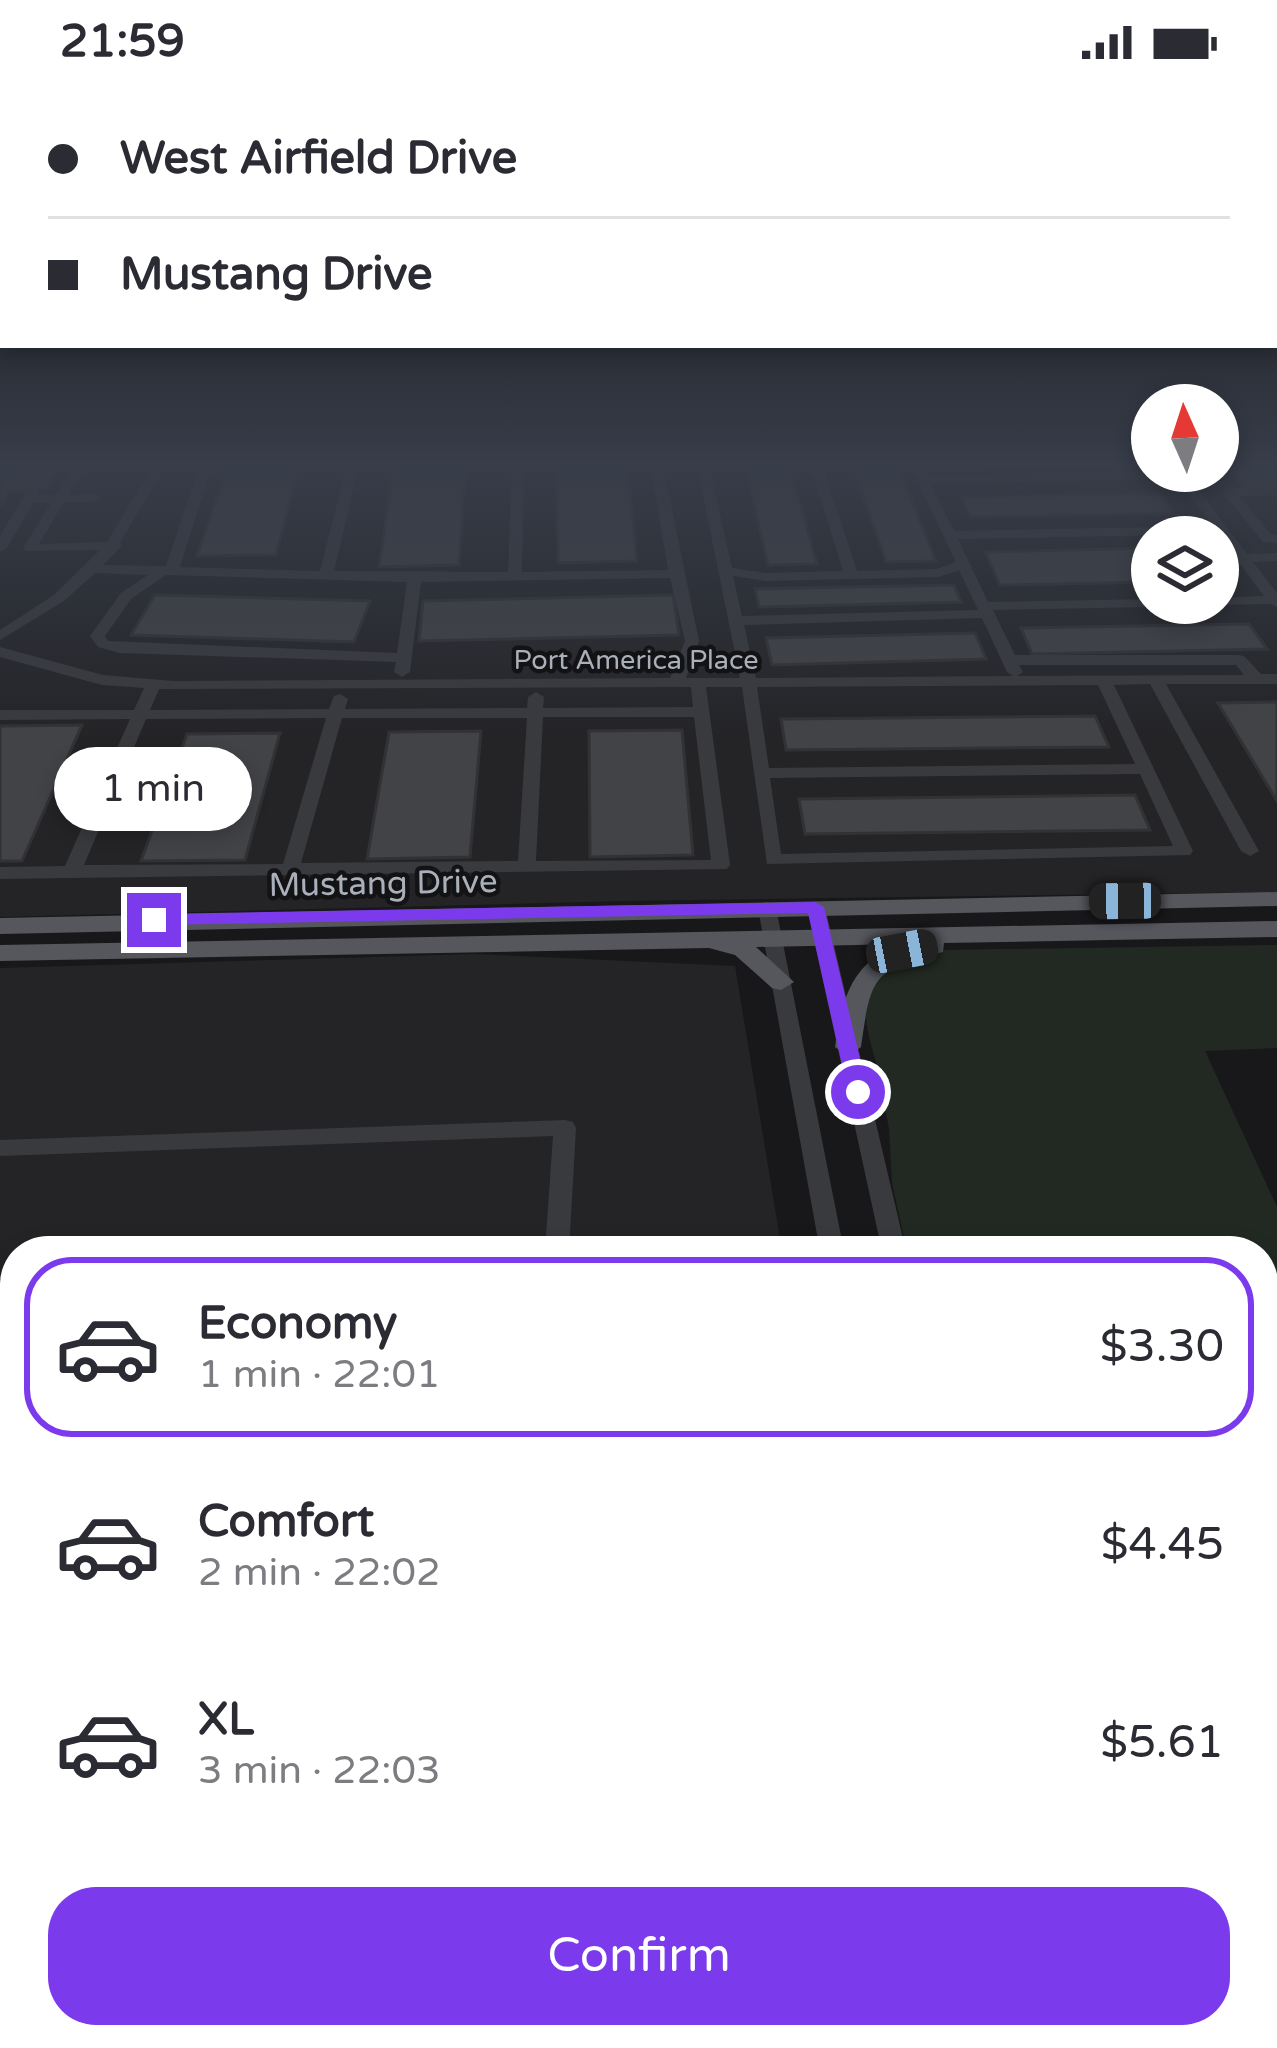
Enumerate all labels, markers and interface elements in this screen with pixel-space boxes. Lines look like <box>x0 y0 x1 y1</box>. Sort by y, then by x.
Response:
text: 21:59 <box>60 15 185 69</box>
text: West Airfield Drive <box>120 132 517 186</box>
text: Mustang Drive <box>120 248 433 302</box>
north arrow <box>1131 384 1239 492</box>
map controls <box>1131 384 1239 624</box>
button: layers <box>1131 516 1239 624</box>
street label: Port America Place <box>514 644 759 677</box>
callout: 1 min <box>55 746 253 830</box>
text: 1 min <box>101 765 205 812</box>
street label: Mustang Drive <box>268 862 498 905</box>
car <box>1089 882 1161 920</box>
route end <box>127 893 181 947</box>
car <box>863 926 941 976</box>
route start <box>831 1065 885 1119</box>
icon: car <box>54 1293 162 1401</box>
text: Economy <box>198 1297 397 1351</box>
text: $3.30 <box>1100 1320 1224 1374</box>
text: 1 min · 22:01 <box>198 1351 440 1398</box>
icon: car <box>54 1491 162 1599</box>
text: Comfort <box>198 1495 374 1549</box>
text: $4.45 <box>1101 1518 1224 1572</box>
text: 2 min · 22:02 <box>198 1549 440 1596</box>
icon: car <box>54 1689 162 1797</box>
text: XL <box>198 1693 254 1747</box>
text: $5.61 <box>1100 1716 1224 1770</box>
text: 3 min · 22:03 <box>198 1747 440 1794</box>
button: Confirm <box>48 1887 1230 2025</box>

